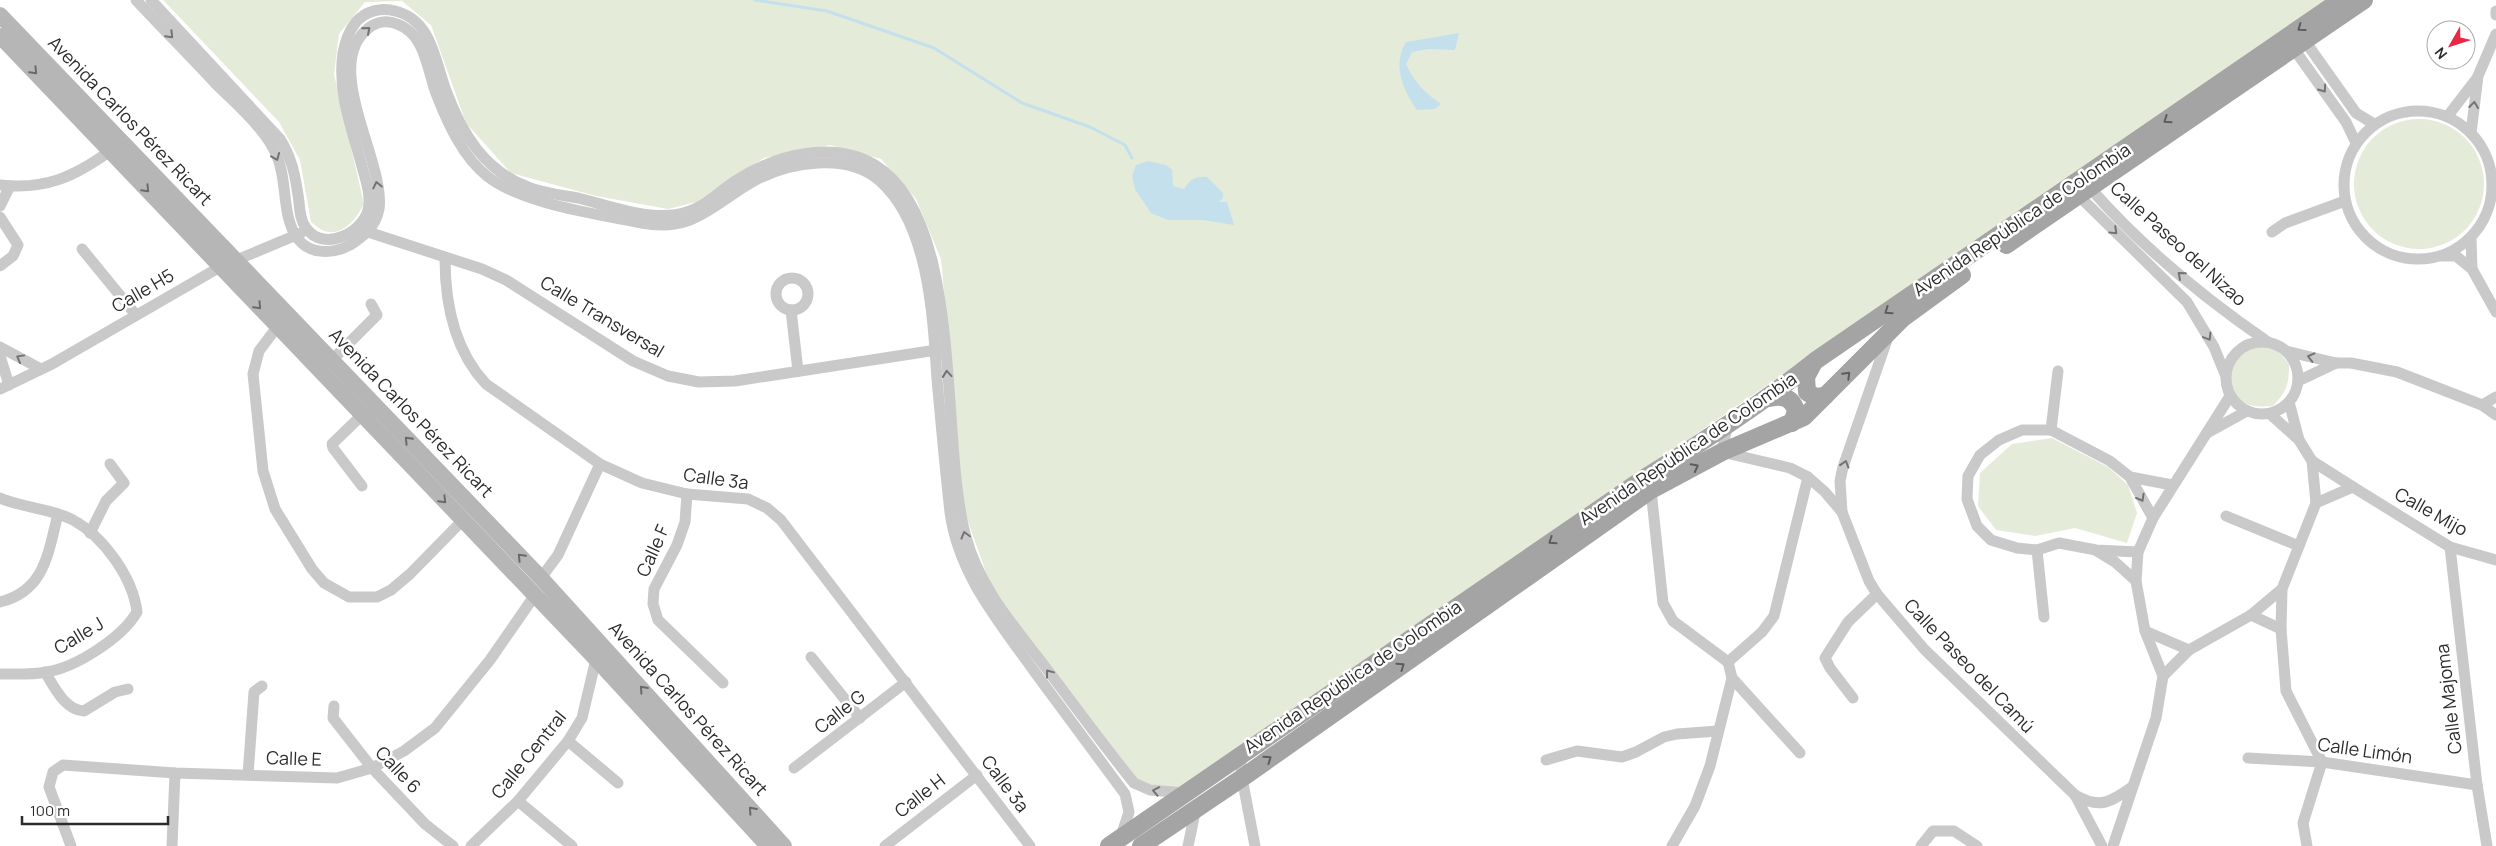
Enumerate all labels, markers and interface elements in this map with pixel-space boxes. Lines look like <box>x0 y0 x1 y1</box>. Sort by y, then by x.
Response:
north arrow <box>2426 20 2476 70</box>
one-way arrow <box>2297 22 2307 31</box>
one-way arrow <box>362 27 371 36</box>
street label: Avenida Carlos Pérez Ricart <box>43 30 218 210</box>
one-way arrow <box>164 30 173 39</box>
text: N <box>2430 44 2451 63</box>
one-way arrow <box>28 66 37 75</box>
one-way arrow <box>2317 83 2326 93</box>
one-way arrow <box>2469 100 2479 109</box>
one-way arrow <box>2163 114 2173 123</box>
street label: Avenida República de Colombia <box>1908 137 2135 301</box>
one-way arrow <box>270 152 280 161</box>
street label: Calle Paseo del Nizao <box>2106 176 2252 311</box>
one-way arrow <box>372 180 383 189</box>
one-way arrow <box>140 183 149 192</box>
one-way arrow <box>2108 225 2117 234</box>
street label: Calle H5 <box>107 263 178 318</box>
street label: Calle Transversal <box>536 270 669 363</box>
one-way arrow <box>2177 271 2186 280</box>
one-way arrow <box>252 301 261 310</box>
one-way arrow <box>1885 305 1894 314</box>
street label: Avenida Carlos Pérez Ricart <box>324 322 499 502</box>
one-way arrow <box>2202 331 2212 340</box>
one-way arrow <box>2306 352 2315 363</box>
one-way arrow <box>16 355 25 365</box>
street label: Avenida República de Colombia <box>1574 366 1801 530</box>
one-way arrow <box>942 369 953 377</box>
one-way arrow <box>1841 372 1850 381</box>
one-way arrow <box>405 436 414 445</box>
one-way arrow <box>1839 460 1849 468</box>
street label: Calle 3a <box>682 462 750 494</box>
one-way arrow <box>1689 463 1698 473</box>
street label: Calle Mijo <box>2391 481 2472 541</box>
one-way arrow <box>2135 493 2145 502</box>
one-way arrow <box>437 494 446 503</box>
street label: Calle F <box>630 521 674 580</box>
one-way arrow <box>961 531 971 540</box>
one-way arrow <box>1549 535 1558 544</box>
one-way arrow <box>518 553 527 562</box>
street label: Calle Paseo del Camú <box>1899 593 2040 738</box>
street label: Avenida República de Colombia <box>1239 594 1466 758</box>
street label: Calle J <box>49 611 108 659</box>
street label: Avenida Carlos Pérez Ricart <box>604 616 773 801</box>
street label: Calle Majoma <box>2429 643 2467 756</box>
one-way arrow <box>1395 663 1405 672</box>
one-way arrow <box>1047 670 1055 679</box>
street label: Calle G <box>809 684 870 739</box>
one-way arrow <box>640 686 649 695</box>
street label: Calle Central <box>485 705 571 803</box>
street label: Calle Limón <box>2316 731 2414 769</box>
street label: Calle 6 <box>371 740 427 798</box>
street label: Calle E <box>266 745 322 771</box>
street label: Calle 3a <box>977 750 1035 817</box>
one-way arrow <box>1262 756 1272 765</box>
street label: Calle H <box>889 768 950 822</box>
one-way arrow <box>1151 786 1160 797</box>
scale bar <box>22 794 169 826</box>
text: 100 m <box>30 800 70 821</box>
one-way arrow <box>749 806 758 815</box>

